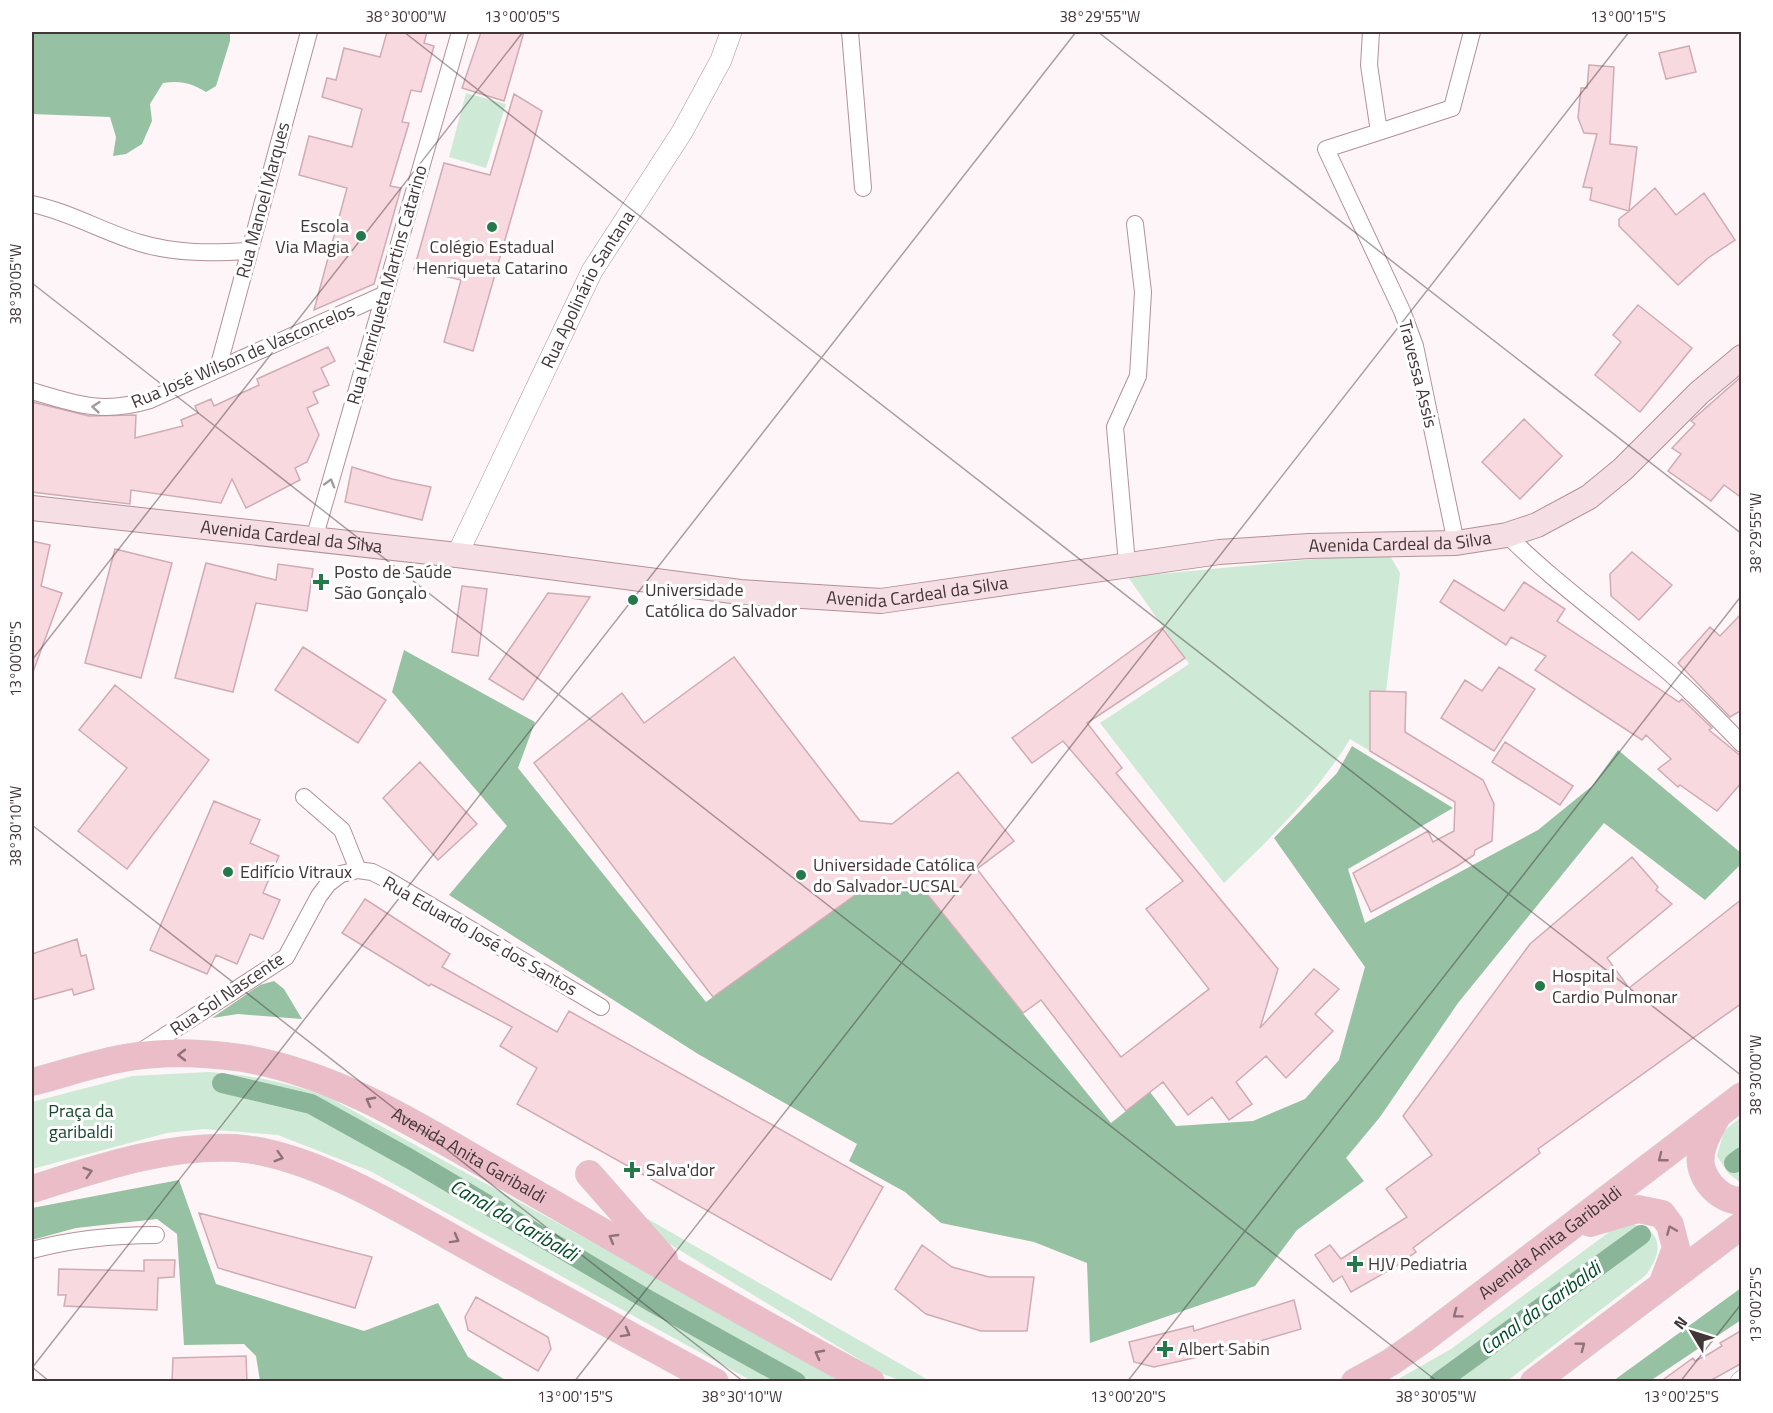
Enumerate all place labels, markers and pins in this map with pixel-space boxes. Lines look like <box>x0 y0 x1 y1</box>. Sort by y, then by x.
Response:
place label: Escola Via Magia <box>275 212 349 260</box>
marker: Colégio Estadual Henriqueta Catarino <box>485 220 499 234</box>
marker: Escola Via Magia <box>354 229 368 243</box>
place label: Colégio Estadual Henriqueta Catarino <box>416 233 568 281</box>
place label: Posto de Saúde São Gonçalo <box>334 558 452 606</box>
marker: Posto de Saúde São Gonçalo <box>312 573 330 591</box>
place label: Universidade Católica do Salvador <box>645 576 797 624</box>
marker: Universidade Católica do Salvador <box>626 593 640 607</box>
place label: Universidade Católica do Salvador-UCSAL <box>813 851 975 899</box>
place label: Edifício Vitraux <box>240 858 352 885</box>
marker: Edifício Vitraux <box>221 865 235 879</box>
marker: Universidade Católica do Salvador-UCSAL <box>794 868 808 882</box>
place label: Hospital Cardio Pulmonar <box>1552 962 1678 1010</box>
marker: Hospital Cardio Pulmonar <box>1533 979 1547 993</box>
place label: Salva'dor <box>646 1156 715 1183</box>
marker: Salva'dor <box>623 1161 641 1179</box>
place label: HJV Pediatria <box>1368 1250 1467 1277</box>
marker: HJV Pediatria <box>1346 1255 1364 1273</box>
place label: Albert Sabin <box>1178 1335 1270 1362</box>
marker: Albert Sabin <box>1156 1340 1174 1358</box>

